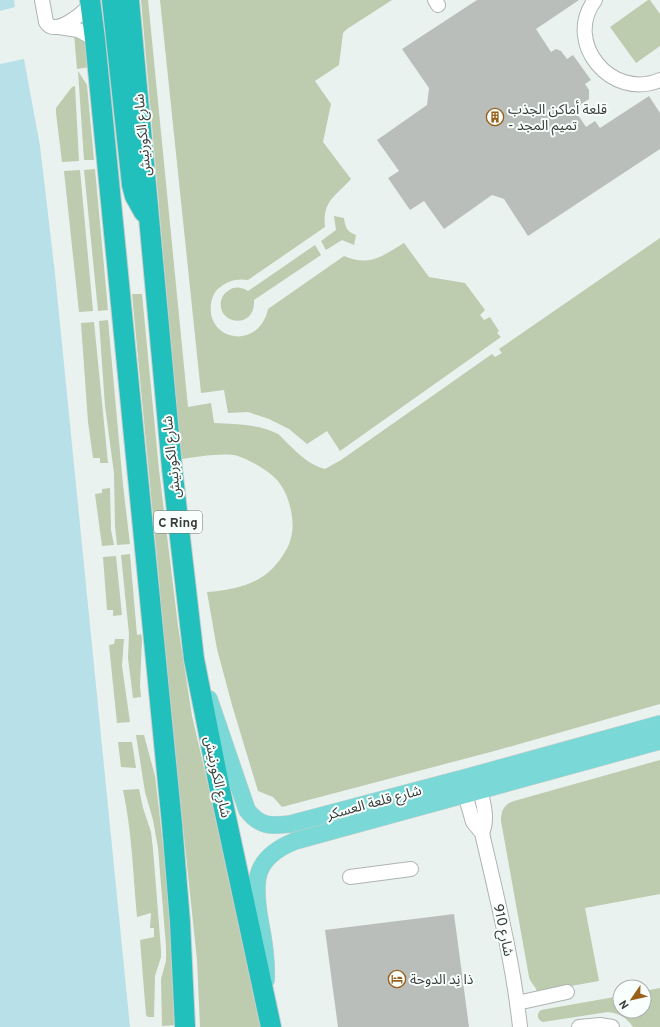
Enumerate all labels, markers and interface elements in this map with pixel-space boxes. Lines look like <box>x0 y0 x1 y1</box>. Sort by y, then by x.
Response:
street label: شارع الكورنيش <box>131 93 157 177</box>
place label: قلعة أماكن الجذب - تميم المجد <box>508 100 607 136</box>
building icon: قلعة أماكن الجذب - تميم المجد <box>485 107 505 127</box>
street label: شارع الكورنيش <box>160 415 186 499</box>
road number: C Ring <box>154 511 202 533</box>
street label: شارع الكورنيش <box>199 735 233 820</box>
street label: شارع قلعة العسكر <box>324 783 424 825</box>
street label: شارع 910 <box>488 903 516 958</box>
hotel icon: ذا نِد الدوحة <box>387 969 407 989</box>
place label: ذا نِد الدوحة <box>410 972 474 989</box>
north arrow <box>612 979 652 1019</box>
text: N <box>617 997 633 1011</box>

